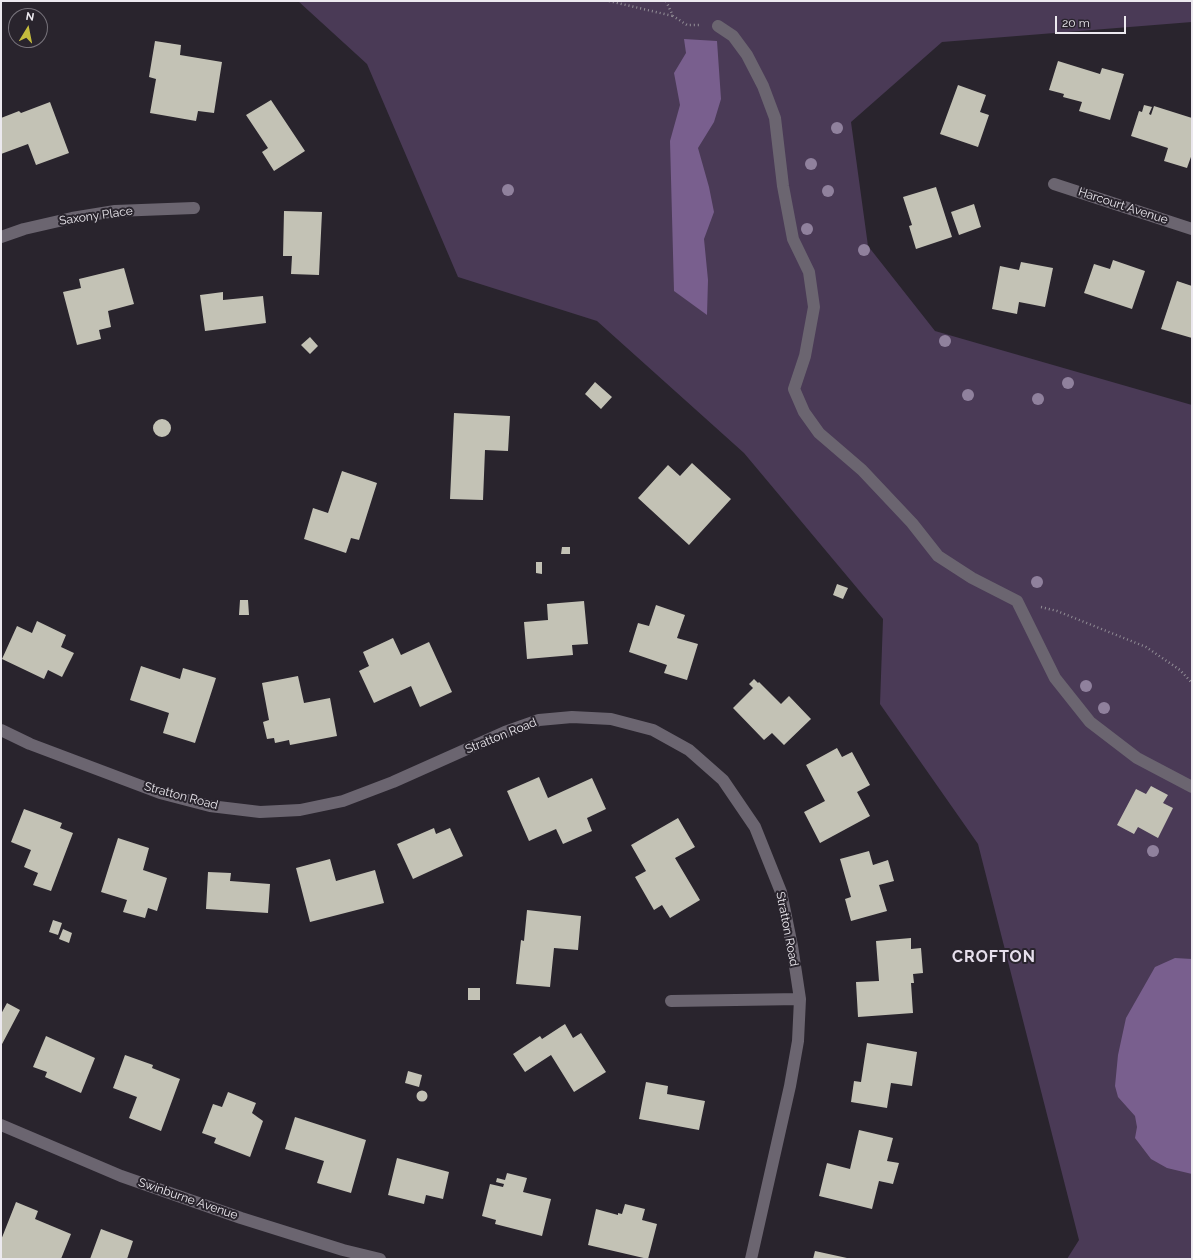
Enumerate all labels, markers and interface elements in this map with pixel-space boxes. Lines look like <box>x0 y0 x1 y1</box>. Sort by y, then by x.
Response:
north arrow <box>8 8 48 48</box>
scale bar <box>1057 8 1128 34</box>
text: N <box>25 10 35 24</box>
text: 20 m <box>1062 16 1090 30</box>
street label: Harcourt Avenue <box>1076 185 1170 227</box>
street label: Saxony Place <box>58 204 134 228</box>
street label: Stratton Road <box>463 715 539 757</box>
street label: Stratton Road <box>143 779 219 813</box>
street label: Stratton Road <box>773 890 801 968</box>
district label: CROFTON <box>952 947 1036 967</box>
street label: Swinburne Avenue <box>136 1175 240 1223</box>

